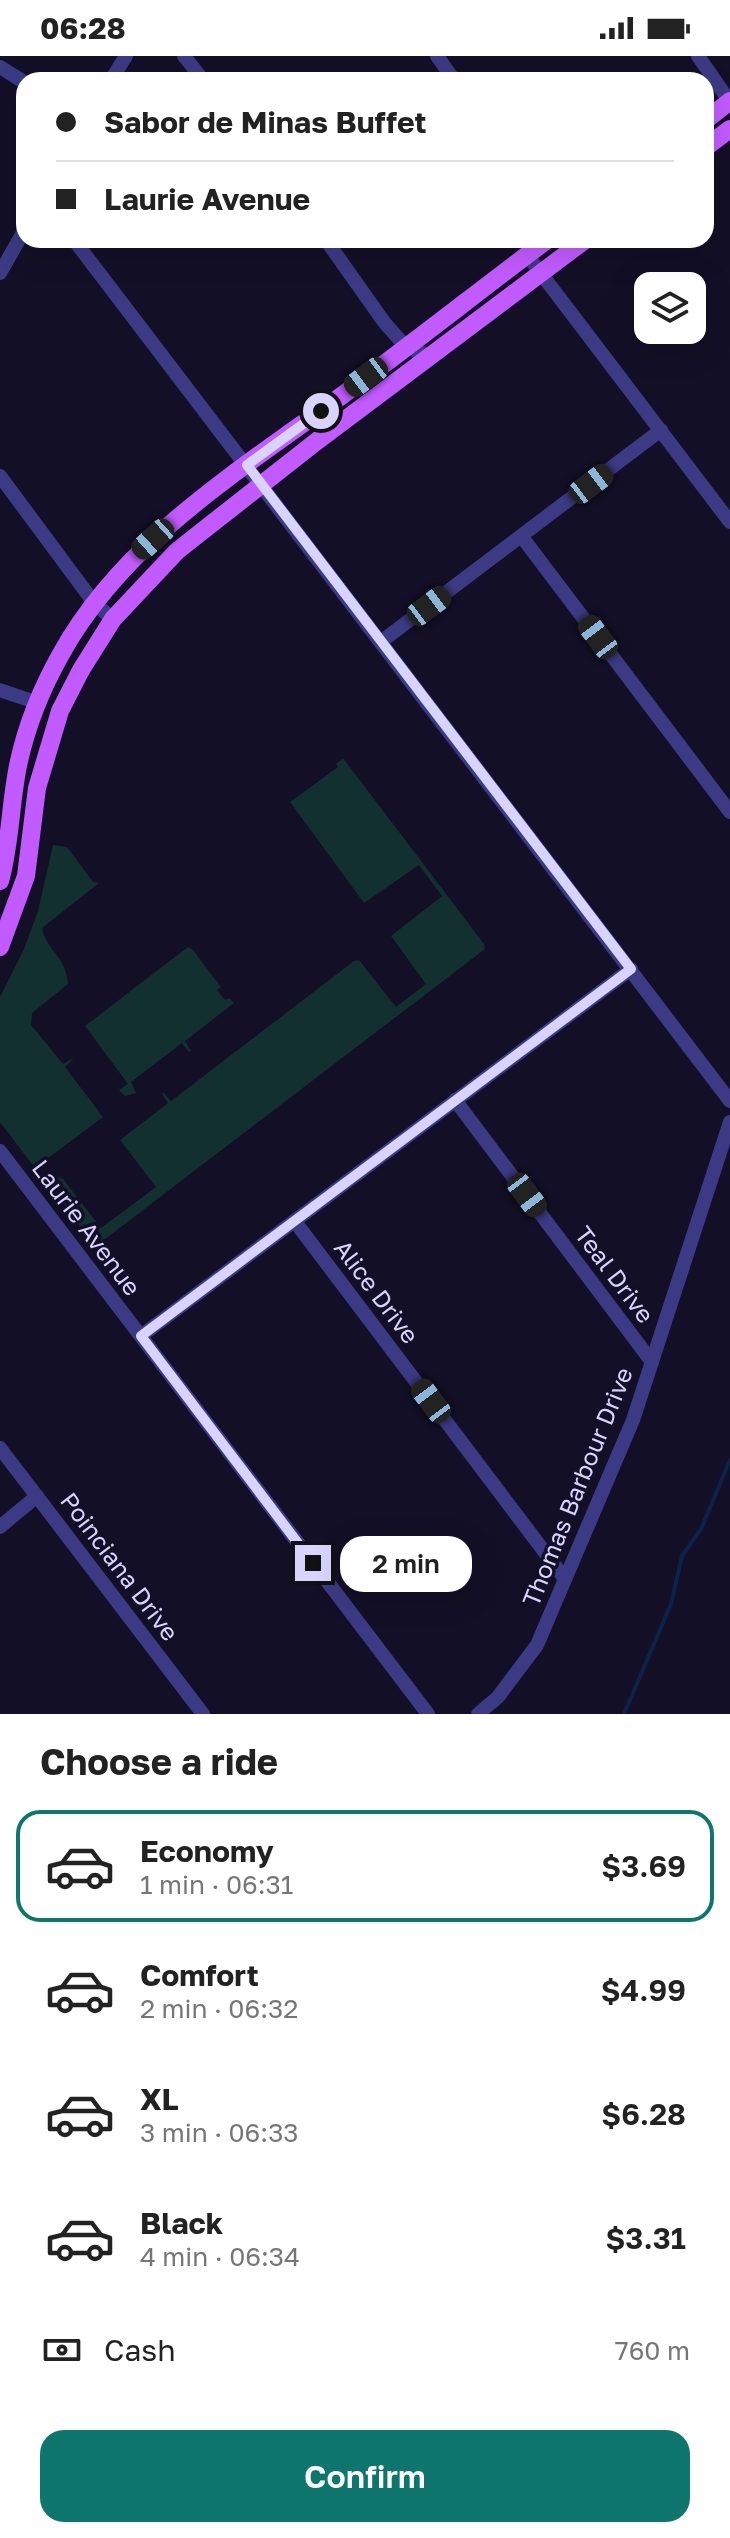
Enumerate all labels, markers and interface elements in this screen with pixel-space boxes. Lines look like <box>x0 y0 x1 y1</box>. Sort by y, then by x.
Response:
text: 06:28 <box>40 10 126 46</box>
text: Sabor de Minas Buffet <box>104 104 426 140</box>
text: Laurie Avenue <box>104 181 310 217</box>
map controls <box>634 272 706 344</box>
button: layers <box>634 272 706 344</box>
car <box>340 353 392 401</box>
route start <box>303 393 339 429</box>
car <box>565 460 617 508</box>
car <box>127 514 179 564</box>
car <box>403 582 455 630</box>
car <box>574 611 622 663</box>
street label: Laurie Avenue <box>27 1154 148 1301</box>
car <box>503 1169 551 1221</box>
street label: Teal Drive <box>570 1220 661 1328</box>
street label: Alice Drive <box>329 1234 426 1349</box>
street label: Thomas Barbour Drive <box>515 1363 638 1610</box>
car <box>407 1375 455 1427</box>
street label: Poinciana Drive <box>55 1486 185 1646</box>
callout: 2 min <box>341 1535 473 1591</box>
route end <box>295 1545 331 1581</box>
text: 2 min <box>372 1548 440 1579</box>
text: Choose a ride <box>40 1740 278 1783</box>
icon: car <box>44 1830 116 1902</box>
text: Economy <box>140 1833 274 1869</box>
text: $3.69 <box>601 1848 686 1884</box>
text: 1 min · 06:31 <box>140 1869 293 1900</box>
icon: car <box>44 1954 116 2026</box>
text: Comfort <box>140 1957 259 1993</box>
text: $4.99 <box>601 1972 686 2008</box>
text: 2 min · 06:32 <box>140 1993 298 2024</box>
icon: car <box>44 2078 116 2150</box>
text: XL <box>140 2081 179 2117</box>
text: $6.28 <box>601 2096 686 2132</box>
text: 3 min · 06:33 <box>140 2117 299 2148</box>
icon: car <box>44 2202 116 2274</box>
text: Black <box>140 2205 223 2241</box>
text: $3.31 <box>606 2220 686 2256</box>
text: 4 min · 06:34 <box>140 2241 300 2272</box>
icon: cash <box>40 2328 84 2372</box>
text: Cash <box>104 2332 176 2368</box>
text: 760 m <box>615 2335 690 2366</box>
button: Confirm <box>40 2430 690 2522</box>

